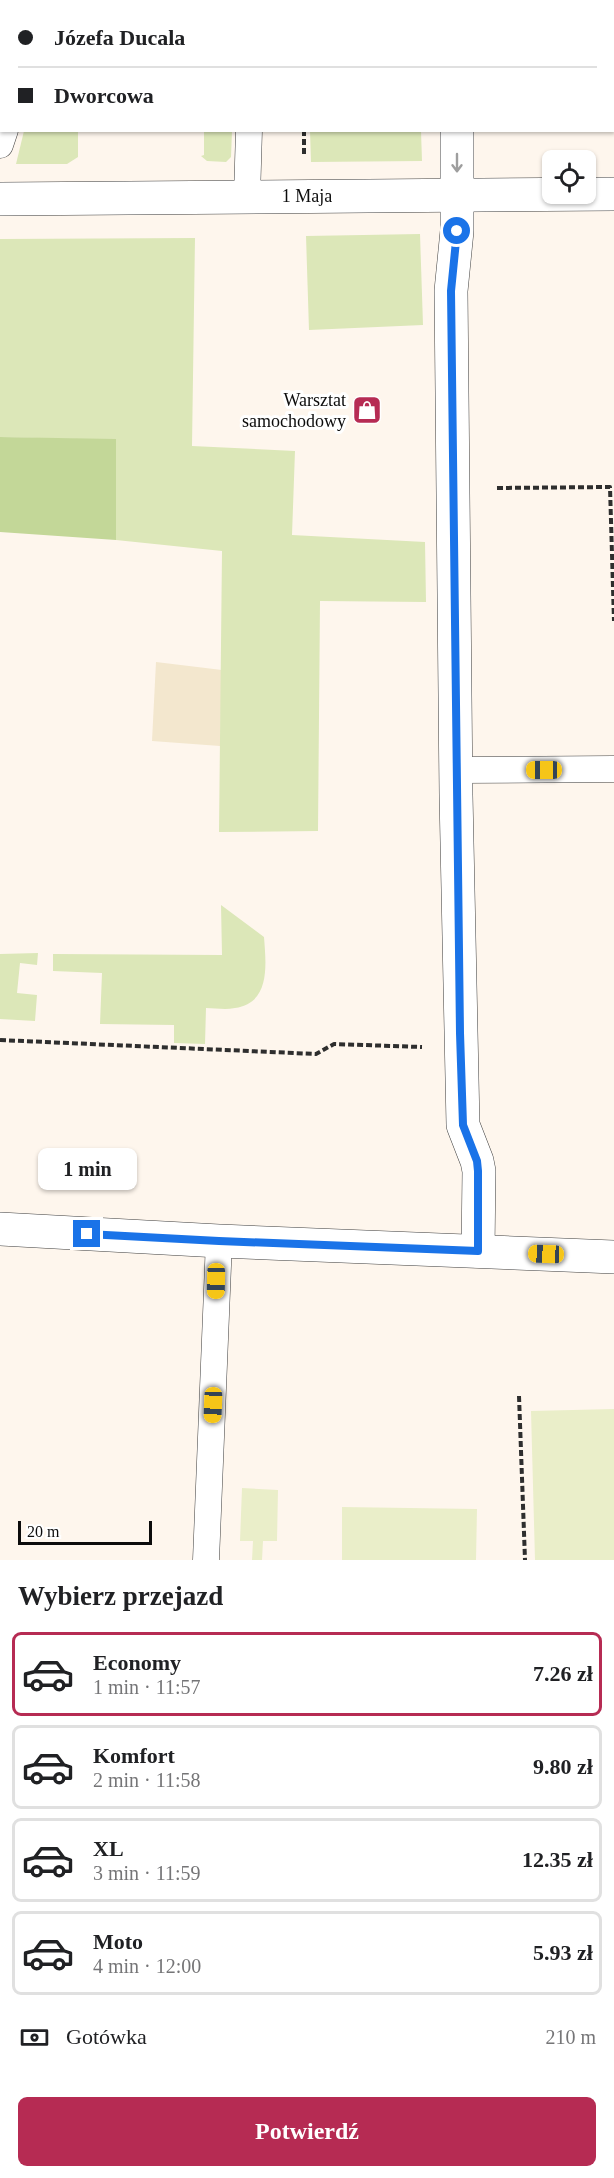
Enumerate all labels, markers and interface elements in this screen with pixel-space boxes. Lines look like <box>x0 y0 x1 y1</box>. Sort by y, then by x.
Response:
text: Józefa Ducala <box>54 25 185 50</box>
text: Dworcowa <box>54 83 154 108</box>
map controls <box>542 150 596 204</box>
button: locate <box>542 150 596 204</box>
one-way arrow <box>451 153 463 173</box>
street label: 1 Maja <box>282 186 332 206</box>
route start <box>443 217 470 244</box>
place label: Warsztat samochodowy <box>242 390 346 431</box>
shop icon: Warsztat samochodowy <box>351 394 383 426</box>
car <box>526 761 562 779</box>
callout: 1 min <box>38 1147 136 1189</box>
text: 1 min <box>63 1158 112 1180</box>
route end <box>73 1220 100 1247</box>
car <box>528 1244 564 1264</box>
car <box>207 1263 225 1299</box>
car <box>203 1387 223 1423</box>
scale bar <box>18 1518 152 1546</box>
text: 20 m <box>27 1523 59 1540</box>
text: Wybierz przejazd <box>18 1581 223 1611</box>
icon: car <box>21 1647 75 1701</box>
text: Economy <box>93 1650 181 1675</box>
text: 7.26 zł <box>533 1661 593 1686</box>
text: 1 min · 11:57 <box>93 1676 201 1698</box>
icon: car <box>21 1740 75 1794</box>
text: Komfort <box>93 1743 175 1768</box>
text: 9.80 zł <box>533 1754 593 1779</box>
text: 2 min · 11:58 <box>93 1769 201 1791</box>
icon: car <box>21 1833 75 1887</box>
text: XL <box>93 1836 124 1861</box>
text: 12.35 zł <box>522 1847 593 1872</box>
text: 3 min · 11:59 <box>93 1862 201 1884</box>
icon: car <box>21 1926 75 1980</box>
text: Moto <box>93 1929 143 1954</box>
text: 5.93 zł <box>533 1940 593 1965</box>
text: 4 min · 12:00 <box>93 1955 201 1977</box>
icon: cash <box>18 2021 51 2054</box>
text: Gotówka <box>66 2024 147 2049</box>
text: 210 m <box>545 2026 596 2048</box>
button: Potwierdź <box>18 2097 596 2166</box>

